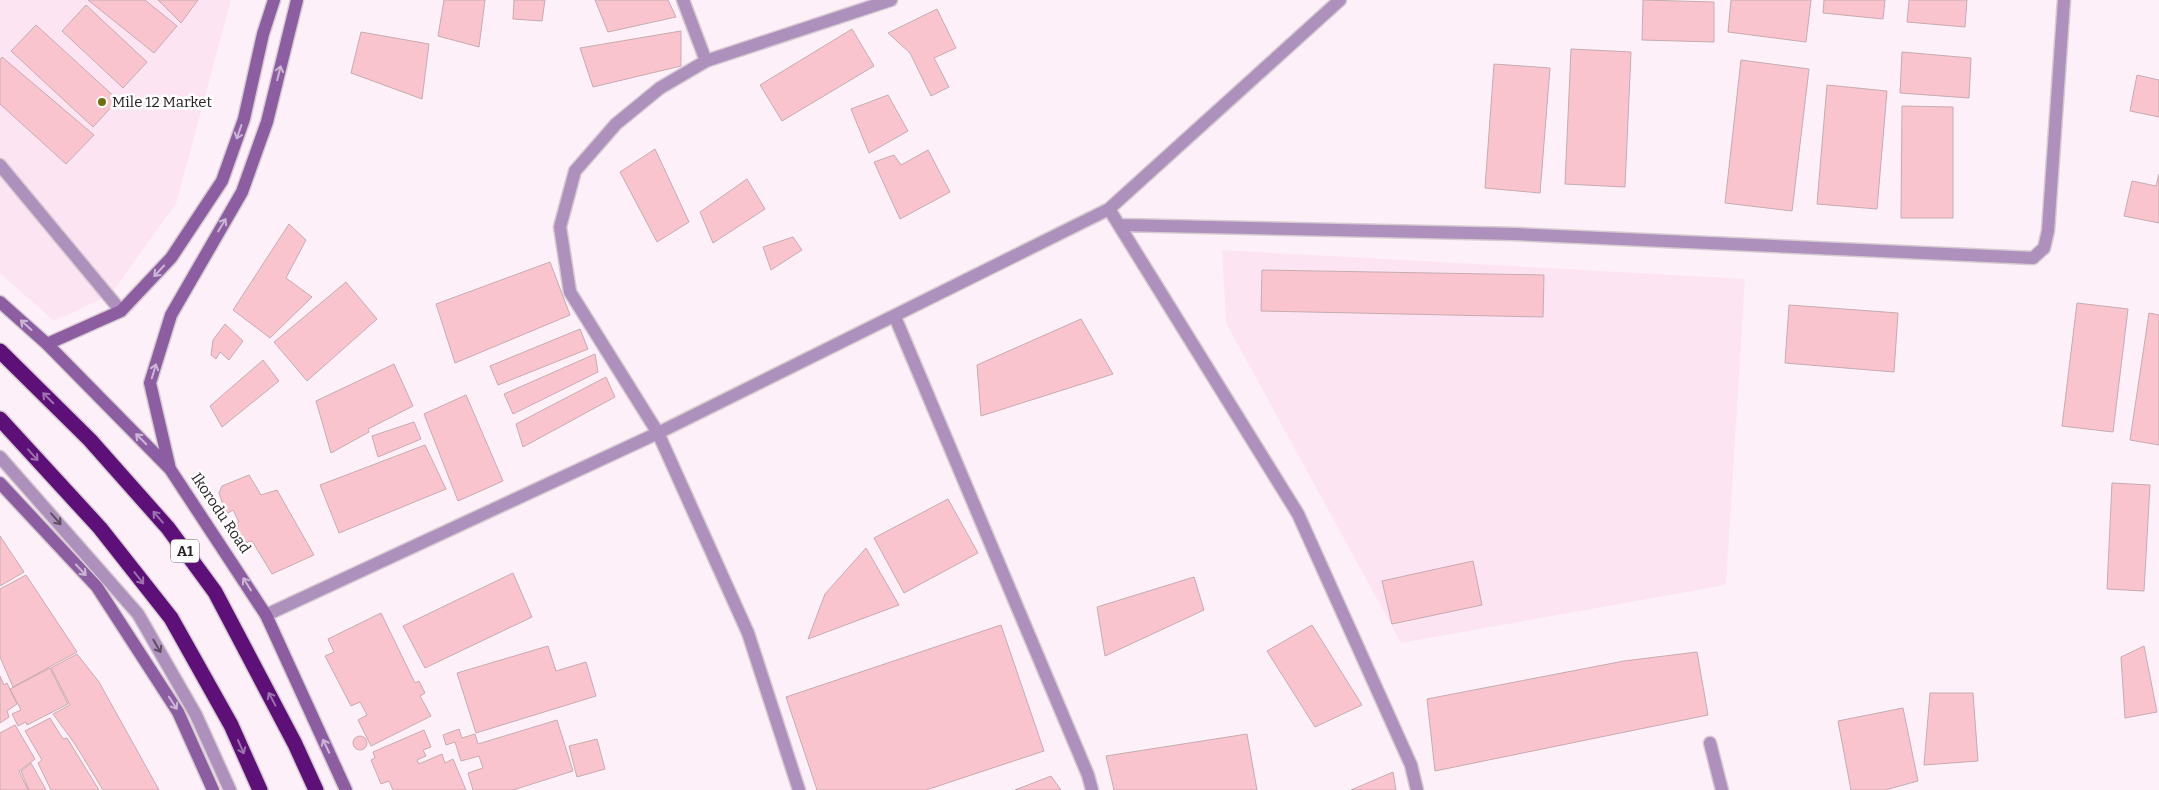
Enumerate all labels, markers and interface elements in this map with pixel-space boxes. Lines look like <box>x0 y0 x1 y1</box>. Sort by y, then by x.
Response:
one-way arrow <box>275 66 284 82</box>
place label: Mile 12 Market <box>112 93 212 111</box>
marker: Mile 12 Market <box>96 96 108 108</box>
one-way arrow <box>234 123 243 139</box>
one-way arrow <box>218 218 228 232</box>
one-way arrow <box>153 264 165 277</box>
one-way arrow <box>19 319 32 331</box>
one-way arrow <box>149 363 159 379</box>
one-way arrow <box>42 392 54 404</box>
one-way arrow <box>135 433 147 446</box>
one-way arrow <box>27 449 39 461</box>
street label: Ikorodu Road <box>187 469 255 557</box>
one-way arrow <box>153 511 164 524</box>
one-way arrow <box>50 513 61 526</box>
road number: A1 <box>171 540 199 562</box>
one-way arrow <box>75 563 87 576</box>
one-way arrow <box>133 571 144 584</box>
one-way arrow <box>241 578 251 592</box>
one-way arrow <box>152 638 162 652</box>
one-way arrow <box>267 692 276 707</box>
one-way arrow <box>168 696 178 710</box>
one-way arrow <box>236 739 246 754</box>
one-way arrow <box>321 739 330 754</box>

